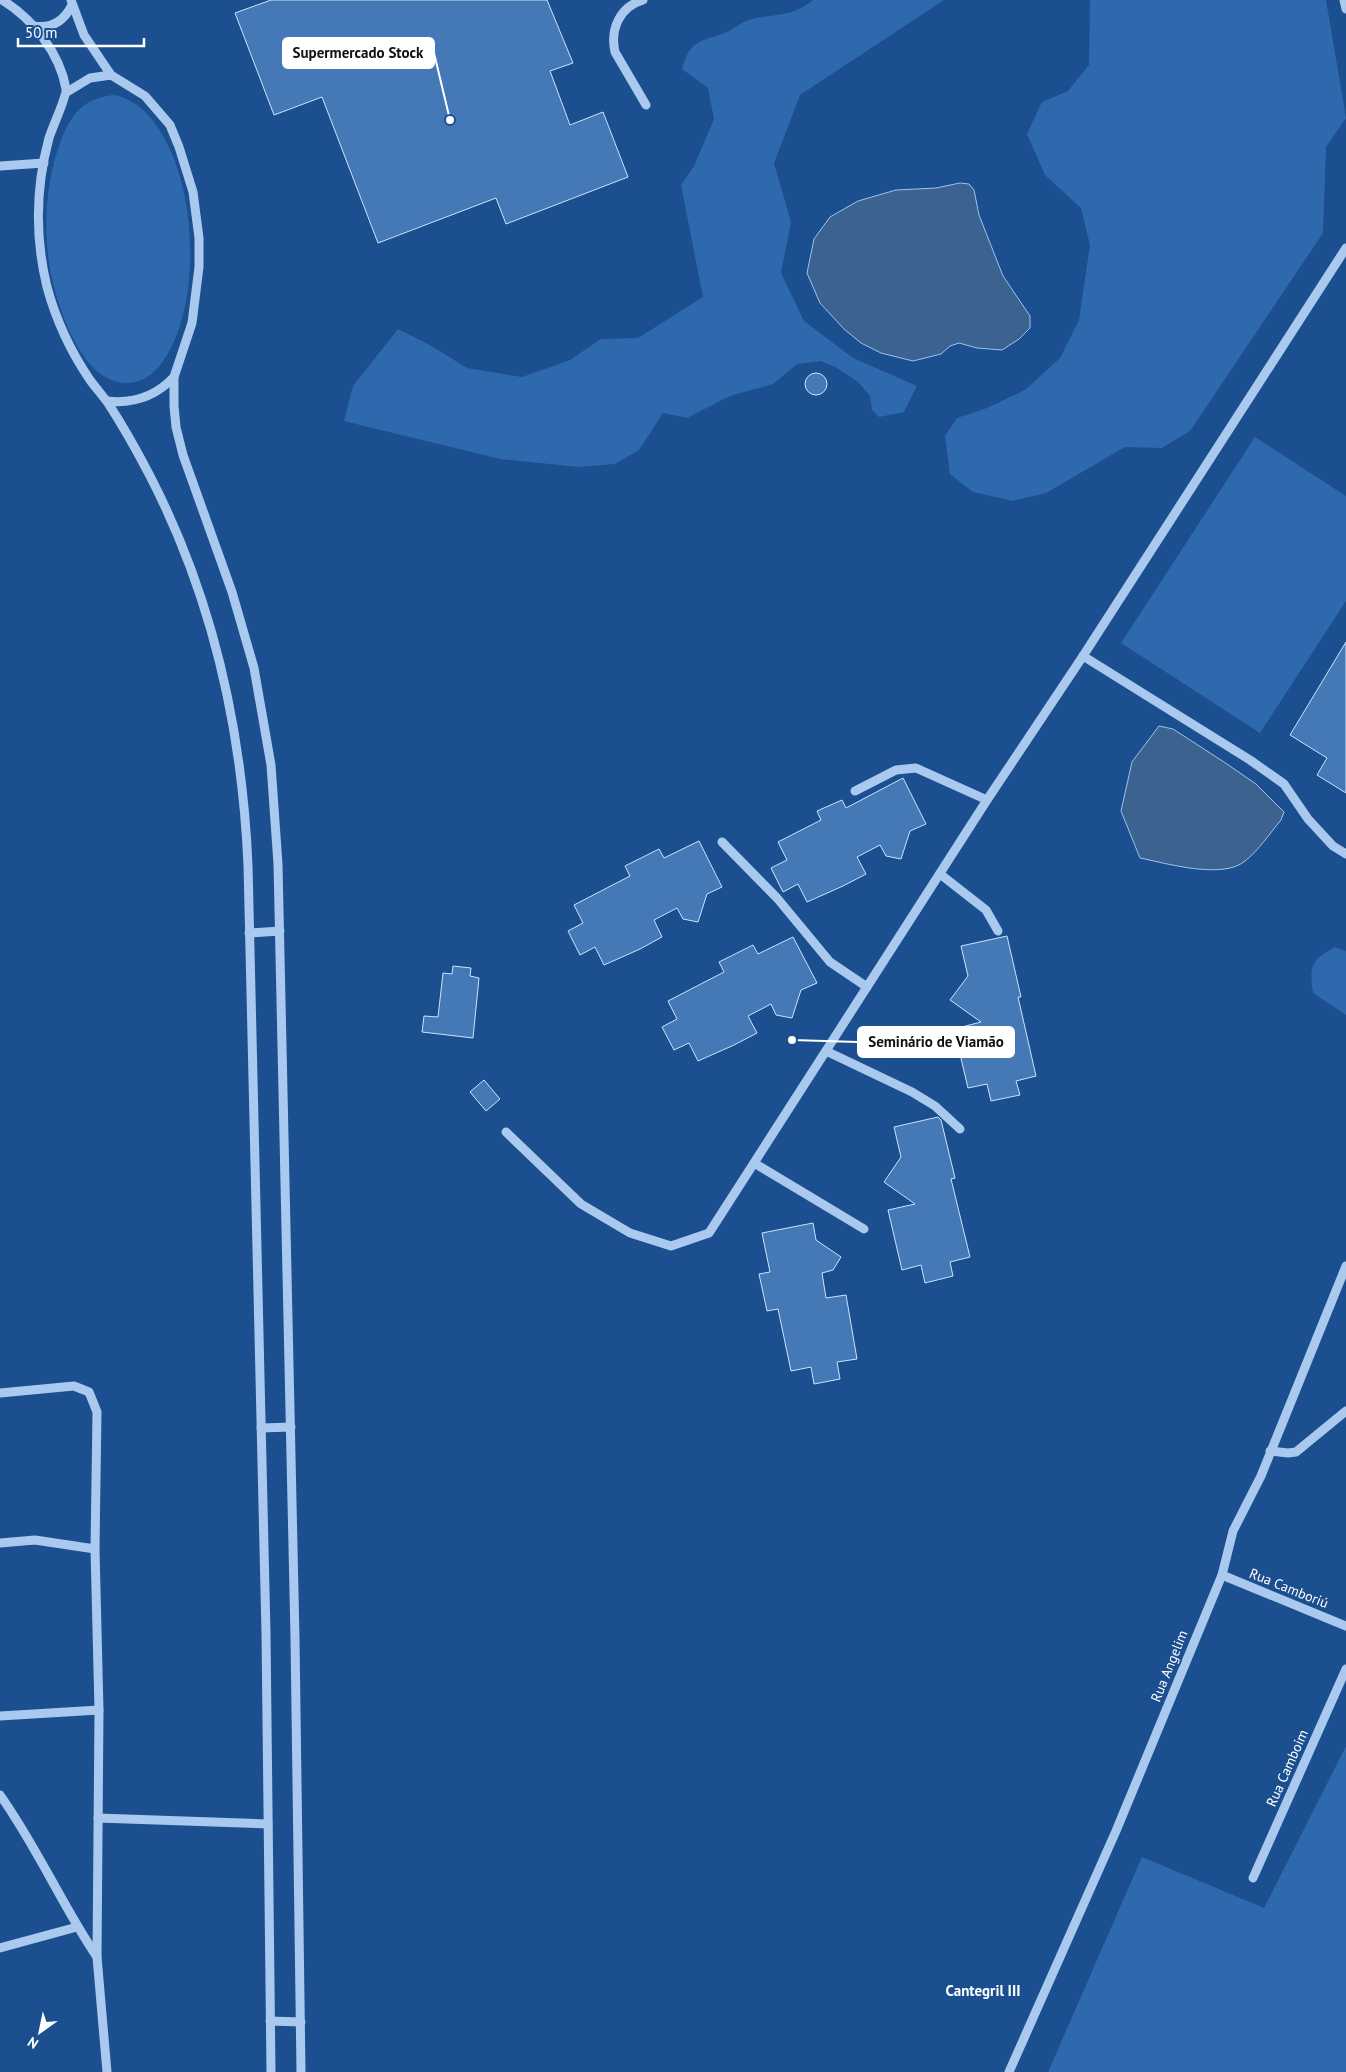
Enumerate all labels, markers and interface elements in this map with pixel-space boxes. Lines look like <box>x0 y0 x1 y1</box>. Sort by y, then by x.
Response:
scale bar <box>18 15 144 47</box>
text: 50 m <box>25 23 58 42</box>
callout: Supermercado Stock <box>283 38 434 68</box>
text: Supermercado Stock <box>293 43 424 62</box>
callout: Seminário de Viamão <box>858 1027 1014 1057</box>
text: Seminário de Viamão <box>868 1032 1004 1051</box>
street label: Rua Camboriú <box>1247 1564 1331 1612</box>
street label: Rua Angelim <box>1146 1628 1192 1704</box>
street label: Rua Camboim <box>1262 1727 1312 1809</box>
district label: Cantegril III <box>946 1981 1020 2000</box>
north arrow <box>15 2007 65 2057</box>
text: N <box>24 2033 42 2053</box>

